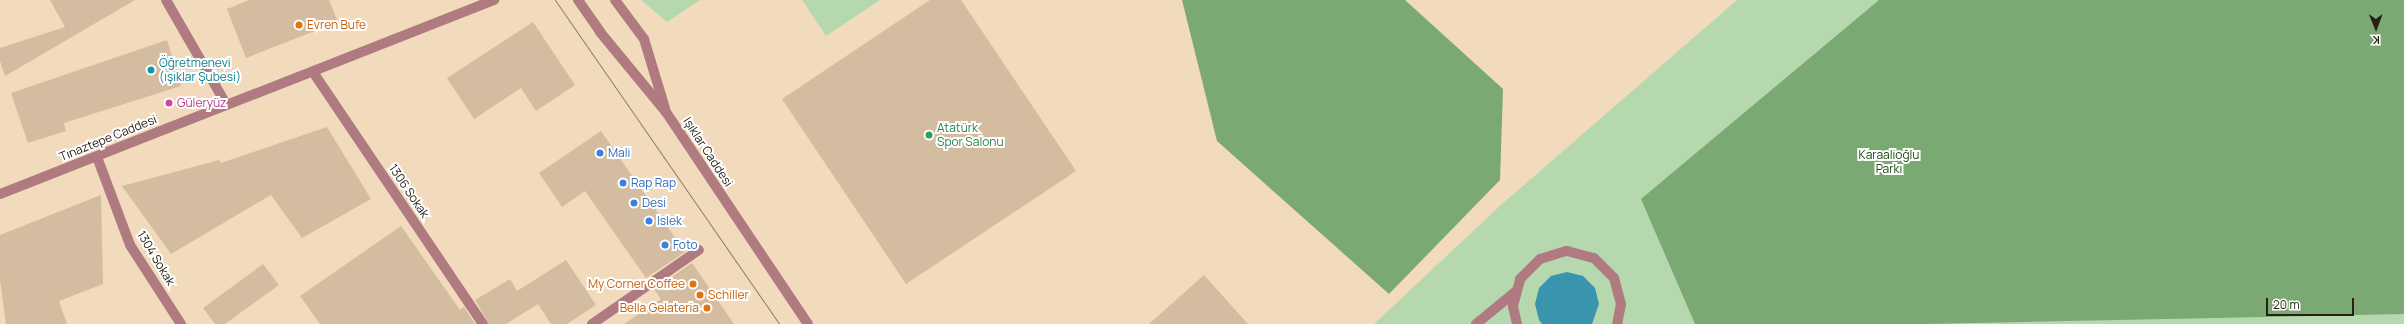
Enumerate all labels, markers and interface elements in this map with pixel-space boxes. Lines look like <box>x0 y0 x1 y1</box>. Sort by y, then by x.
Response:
north arrow <box>2356 8 2396 48</box>
place label: Evren Bufe <box>307 18 366 32</box>
marker: Evren Bufe <box>294 20 304 30</box>
text: K <box>2373 33 2380 48</box>
place label: Öğretmenevi (ışıklar Şubesi) <box>159 56 241 84</box>
marker: Öğretmenevi (ışıklar Şubesi) <box>146 65 156 75</box>
place label: Güleryüz <box>177 96 226 110</box>
marker: Güleryüz <box>164 98 174 108</box>
street label: Tınaztepe Caddesi <box>57 112 159 164</box>
street label: Işıklar Caddesi <box>680 115 736 189</box>
place label: Atatürk Spor Salonu <box>937 121 1004 149</box>
marker: Atatürk Spor Salonu <box>924 130 934 140</box>
place label: Mali <box>608 146 630 160</box>
marker: Mali <box>595 148 605 158</box>
park label: Karaalioğlu Parkı <box>1859 148 1919 176</box>
street label: 1306 Sokak <box>386 161 432 221</box>
place label: Rap Rap <box>631 176 676 190</box>
marker: Rap Rap <box>618 178 628 188</box>
place label: Desi <box>642 196 666 210</box>
marker: Desi <box>629 198 639 208</box>
place label: Islek <box>657 214 682 228</box>
marker: Islek <box>644 216 654 226</box>
street label: 1304 Sokak <box>134 228 178 288</box>
place label: Foto <box>673 238 698 252</box>
marker: Foto <box>660 240 670 250</box>
place label: My Corner Coffee <box>588 277 685 291</box>
marker: My Corner Coffee <box>688 279 698 289</box>
place label: Schiller <box>708 288 749 302</box>
marker: Schiller <box>695 290 705 300</box>
scale bar <box>2268 290 2356 316</box>
text: 20 m <box>2273 296 2300 313</box>
place label: Bella Gelateria <box>620 301 699 315</box>
marker: Bella Gelateria <box>702 303 712 313</box>

